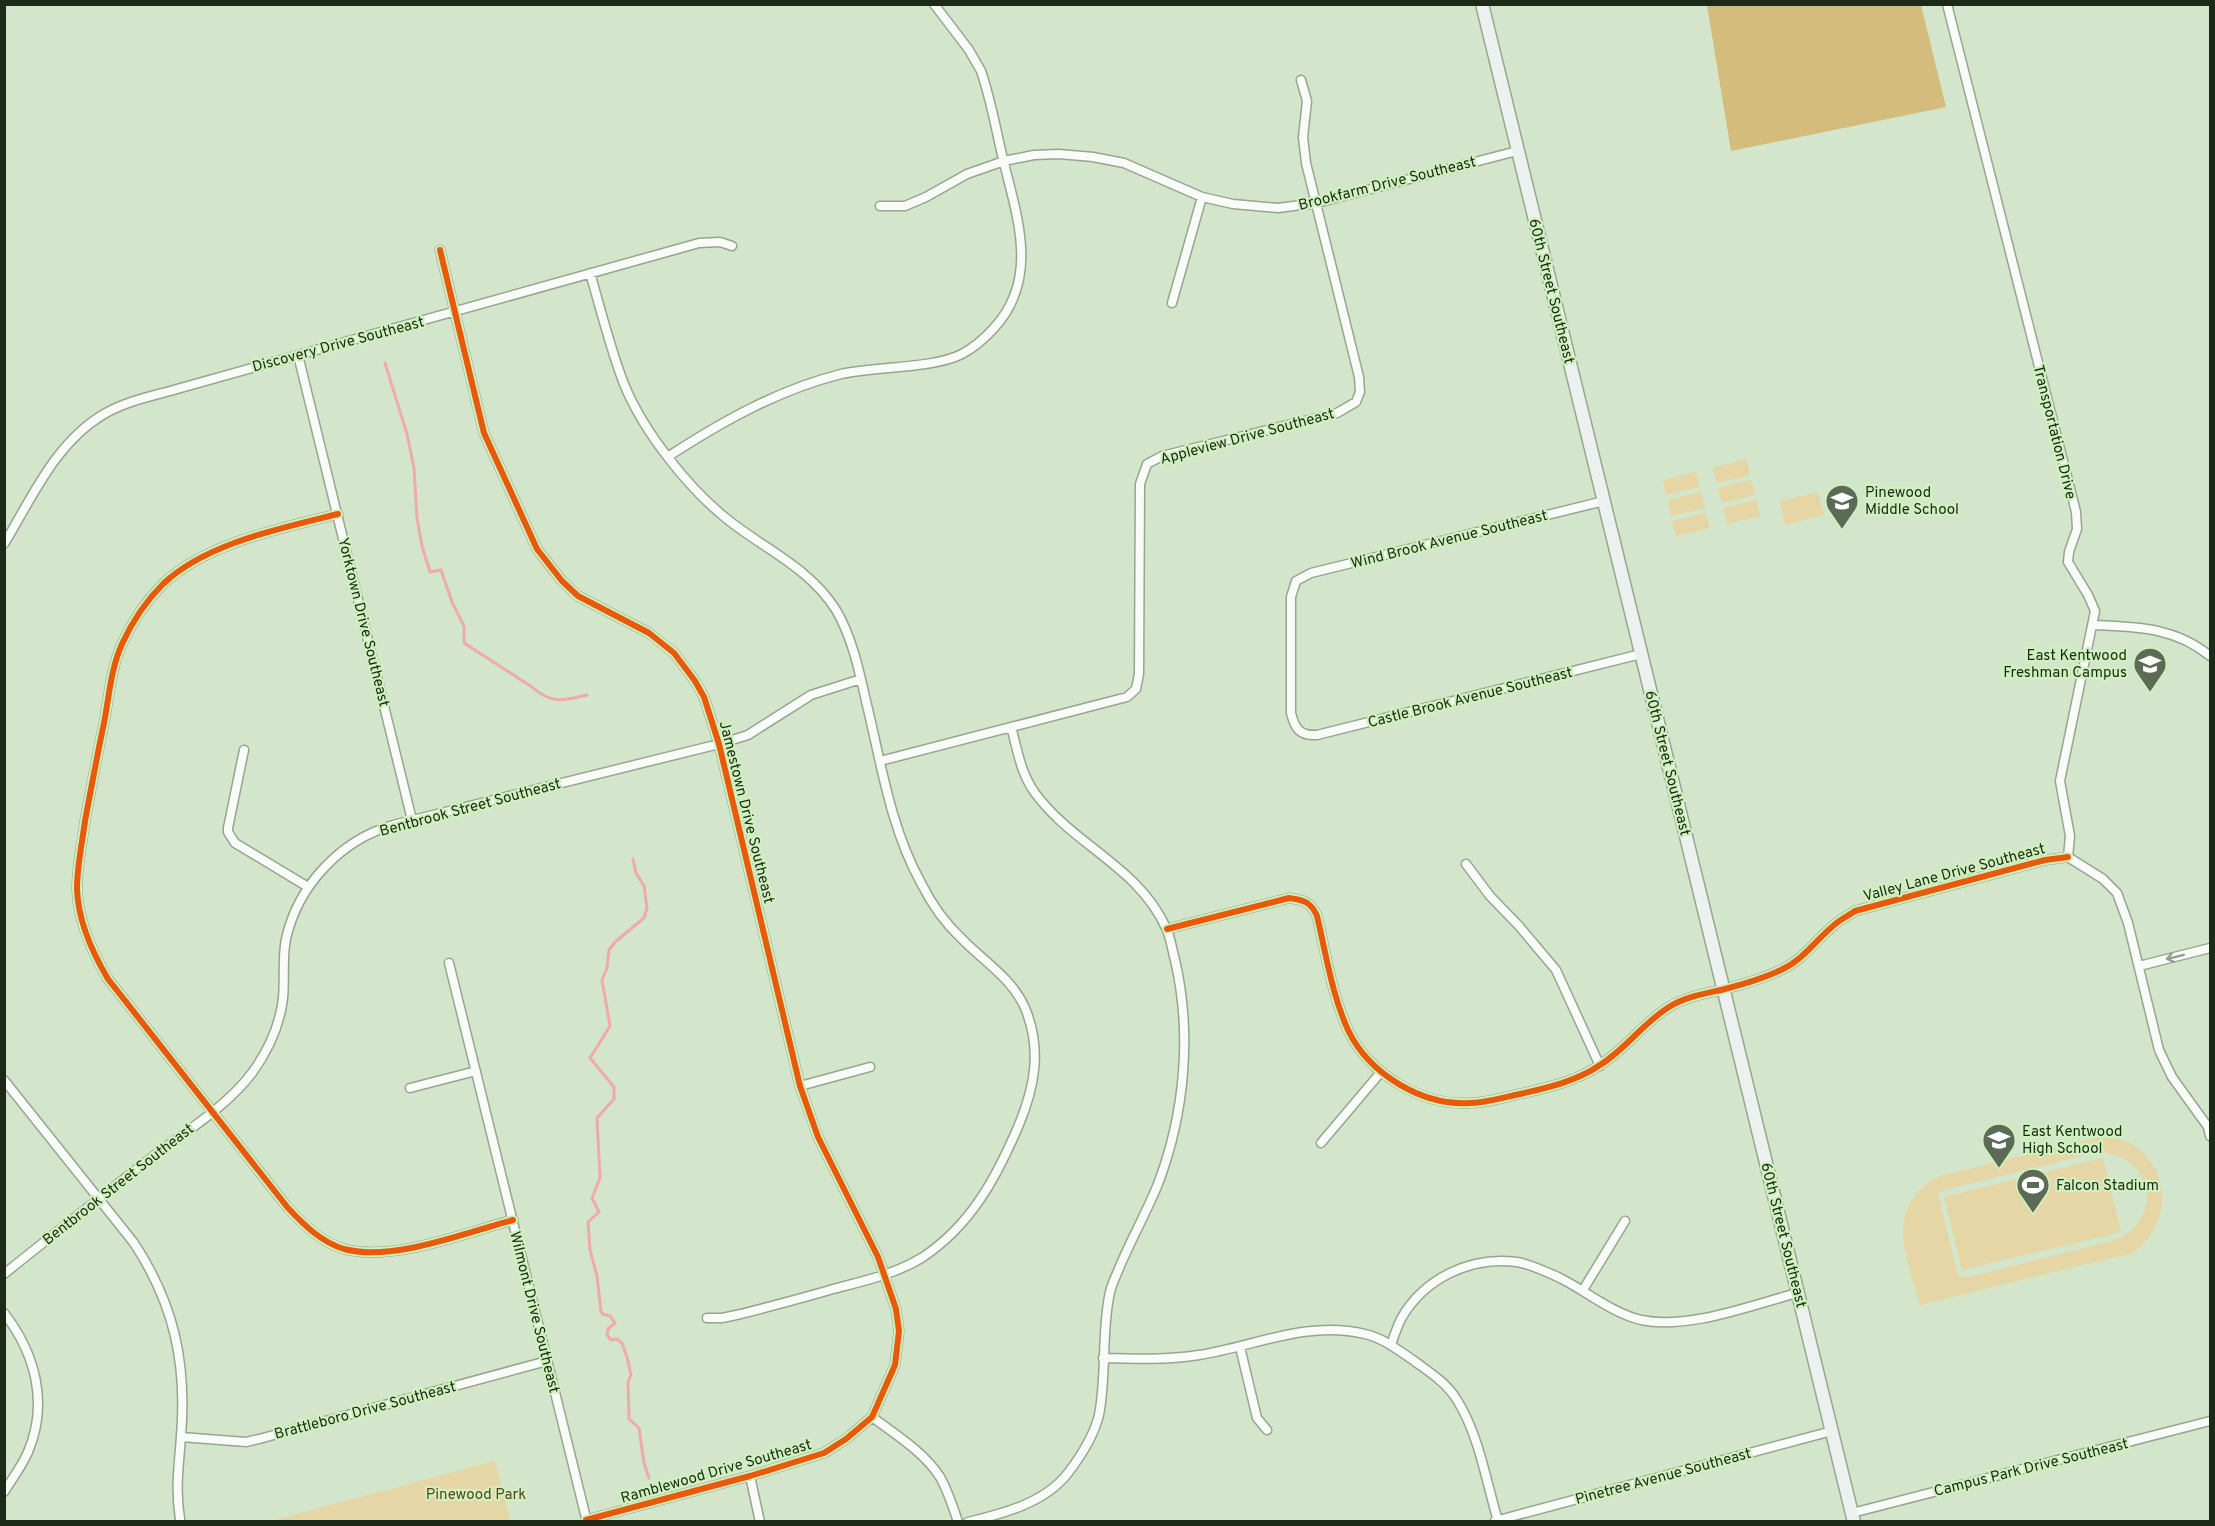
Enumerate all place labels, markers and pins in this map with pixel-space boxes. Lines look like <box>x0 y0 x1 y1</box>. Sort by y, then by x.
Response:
school or university icon: Pinewood Middle School <box>1824 483 1860 530</box>
place label: Pinewood Middle School <box>1865 484 1959 520</box>
school or university icon: East Kentwood Freshman Campus <box>2132 646 2168 693</box>
place label: East Kentwood Freshman Campus <box>2003 647 2127 683</box>
school or university icon: East Kentwood High School <box>1981 1122 2017 1169</box>
place label: East Kentwood High School <box>2022 1123 2122 1159</box>
sports icon: Falcon Stadium <box>2015 1167 2051 1214</box>
place label: Falcon Stadium <box>2056 1177 2159 1196</box>

